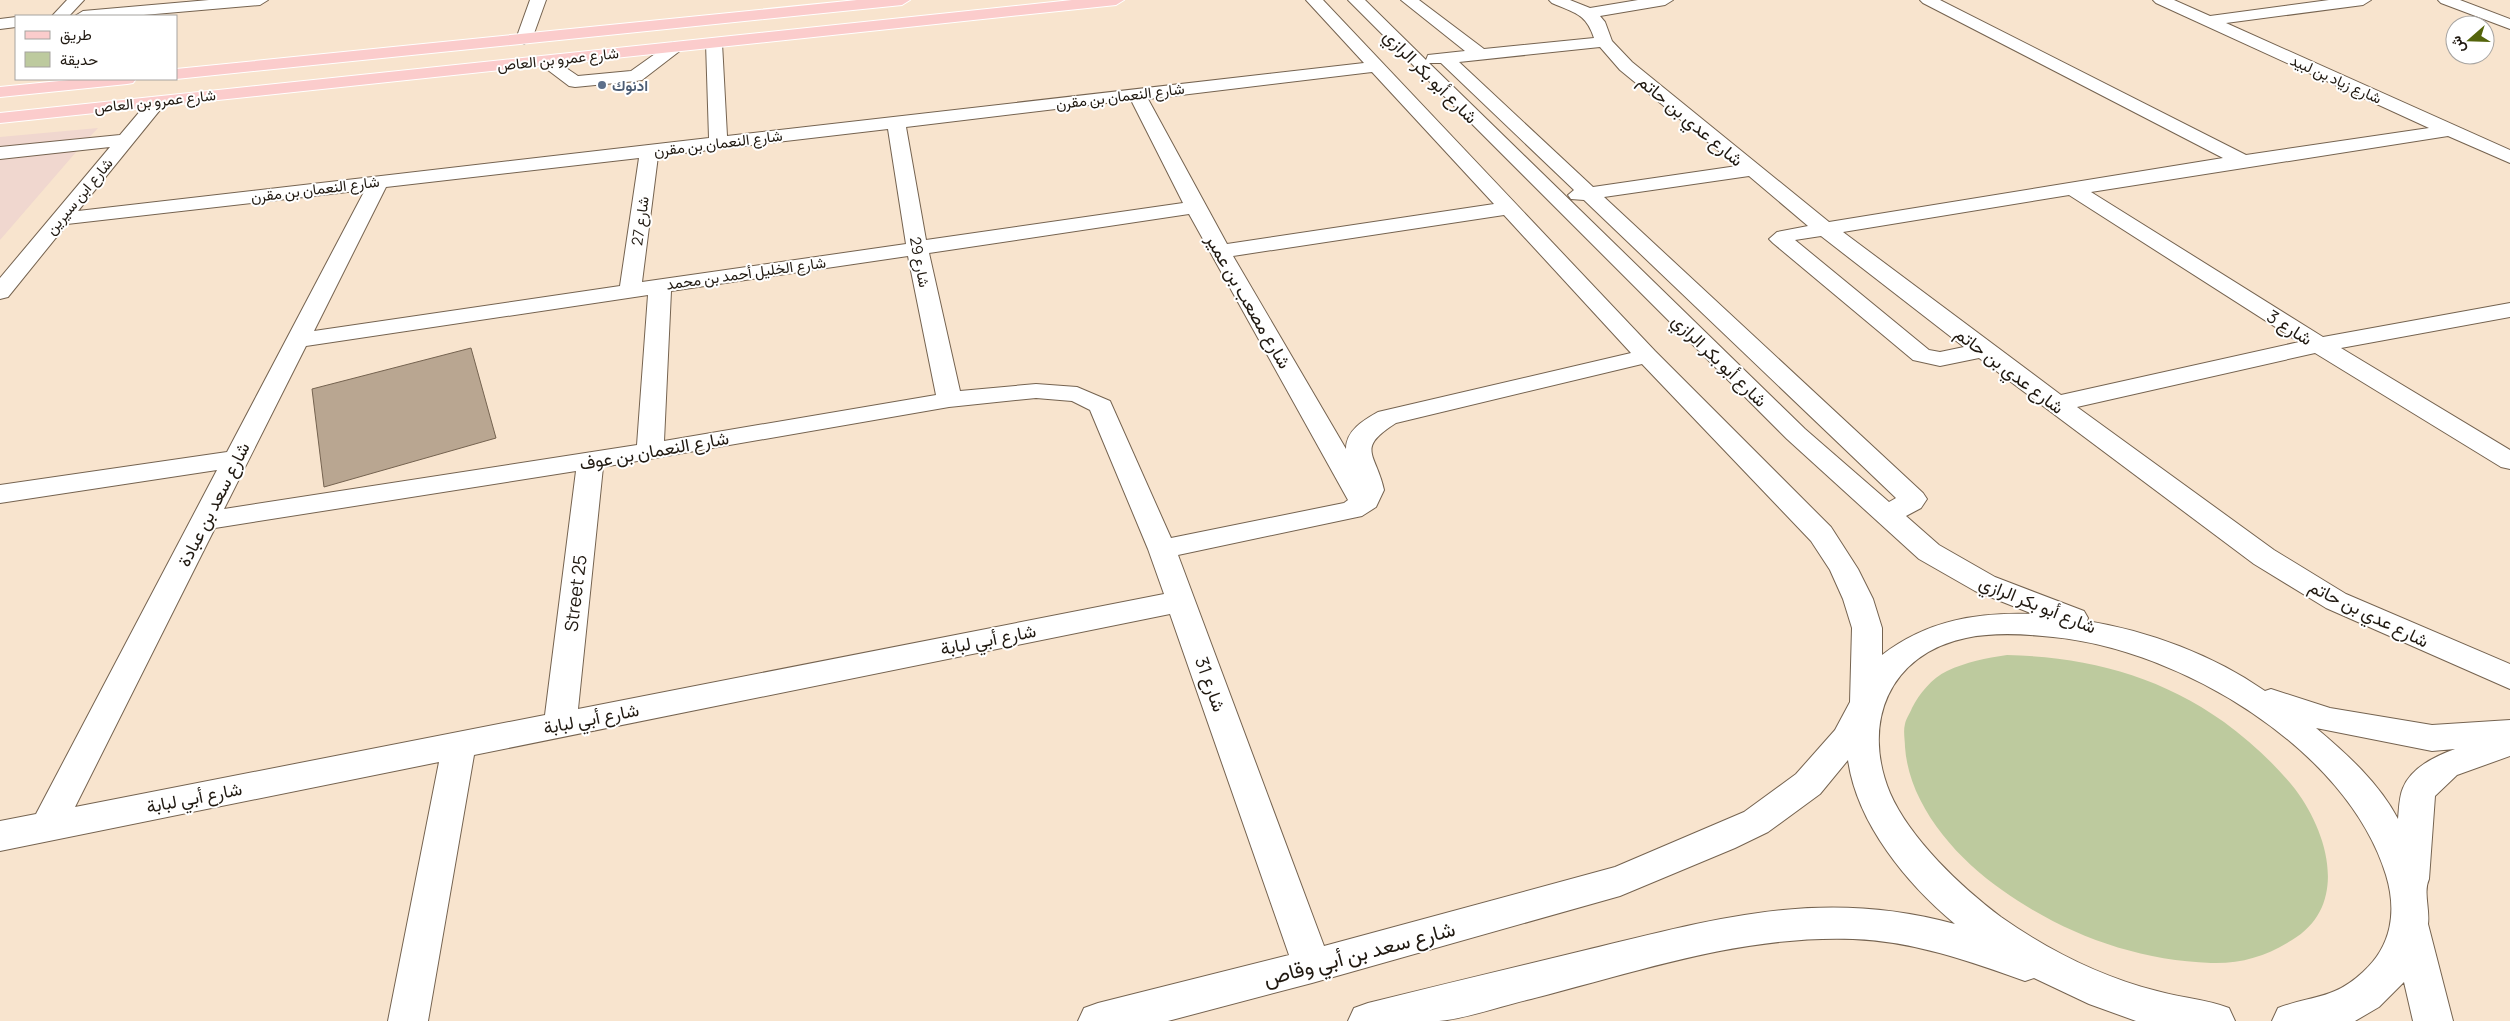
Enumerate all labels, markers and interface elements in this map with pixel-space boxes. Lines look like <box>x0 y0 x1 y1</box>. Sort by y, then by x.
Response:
legend <box>15 15 178 80</box>
north arrow <box>2445 15 2495 65</box>
text: طريق <box>60 24 92 45</box>
street label: شارع أبو بكر الرازي <box>1376 24 1483 131</box>
text: ش <box>2445 33 2469 56</box>
street label: شارع عمرو بن العاص <box>496 42 620 77</box>
text: حديقة <box>60 49 98 70</box>
street label: شارع زياد بن لبيد <box>2286 49 2385 110</box>
street label: شارع عدي بن حاتم <box>1631 69 1749 174</box>
place label: ادنوك <box>612 75 648 96</box>
street label: شارع النعمان بن مقرن <box>1054 78 1186 115</box>
marker: ادنوك <box>596 79 608 91</box>
street label: شارع عمرو بن العاص <box>93 84 217 119</box>
street label: شارع النعمان بن مقرن <box>652 125 784 162</box>
street label: شارع ابن سيرين <box>41 153 118 240</box>
street label: شارع النعمان بن مقرن <box>249 171 381 208</box>
street label: شارع 27 <box>626 195 655 247</box>
street label: شارع مصعب بن عمير <box>1199 229 1297 373</box>
street label: شارع 29 <box>904 235 935 289</box>
street label: شارع الخليل أحمد بن محمد <box>665 251 828 296</box>
street label: شارع 3 <box>2262 304 2317 351</box>
street label: شارع أبو بكر الرازي <box>1664 308 1773 415</box>
street label: شارع عدي بن حاتم <box>1948 321 2069 422</box>
street label: شارع النعمان بن عوف <box>577 425 731 476</box>
street label: شارع سعد بن عبادة <box>171 438 256 571</box>
street label: Street 25 <box>558 553 592 633</box>
street label: شارع أبو بكر الرازي <box>1974 570 2100 642</box>
street label: شارع عدي بن حاتم <box>2303 574 2433 656</box>
street label: شارع أبي لبابة <box>938 618 1039 664</box>
street label: شارع 31 <box>1189 653 1232 715</box>
street label: شارع أبي لبابة <box>541 697 642 743</box>
street label: شارع أبي لبابة <box>144 776 245 822</box>
street label: شارع سعد بن أبي وقاص <box>1260 914 1459 996</box>

